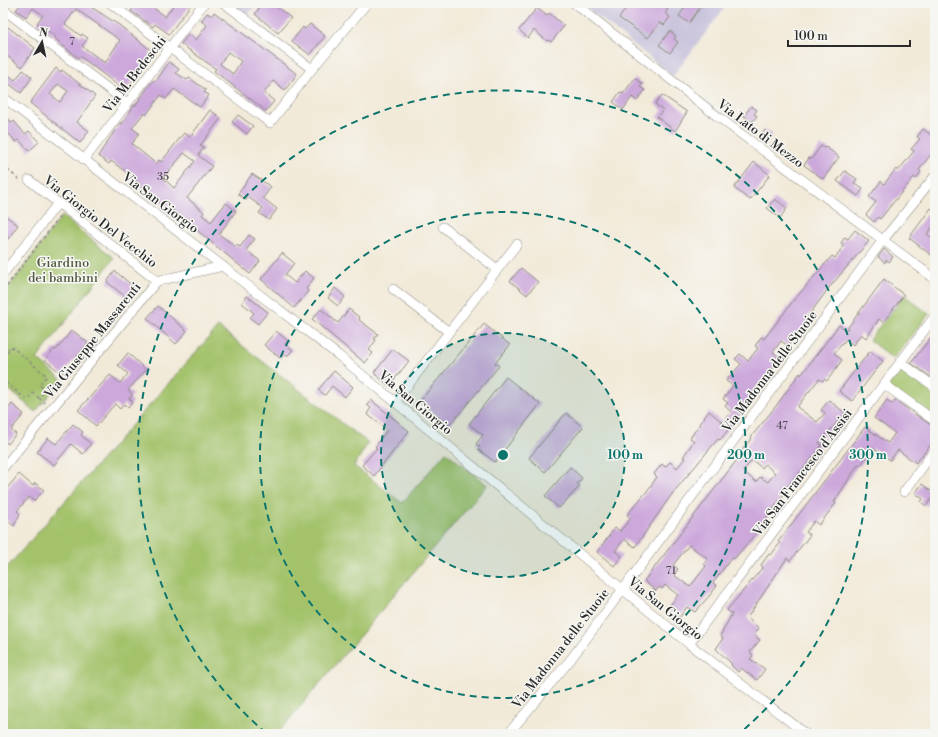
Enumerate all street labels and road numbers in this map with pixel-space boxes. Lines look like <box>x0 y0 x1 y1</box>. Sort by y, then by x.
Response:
street label: Via M. Bedeschi <box>99 33 170 117</box>
street label: Via Lato di Mezzo <box>713 96 807 171</box>
street label: Via San Giorgio <box>118 168 202 237</box>
street label: Via Giorgio Del Vecchio <box>39 172 161 271</box>
street label: Via Giuseppe Massarenti <box>40 279 145 403</box>
street label: Via Madonna delle Stuoie <box>718 307 821 436</box>
street label: Via San Giorgio <box>374 367 456 438</box>
street label: Via San Francesco d'Assisi <box>749 406 856 540</box>
street label: Via San Giorgio <box>624 573 706 644</box>
street label: Via Madonna delle Stuoie <box>508 585 613 713</box>

